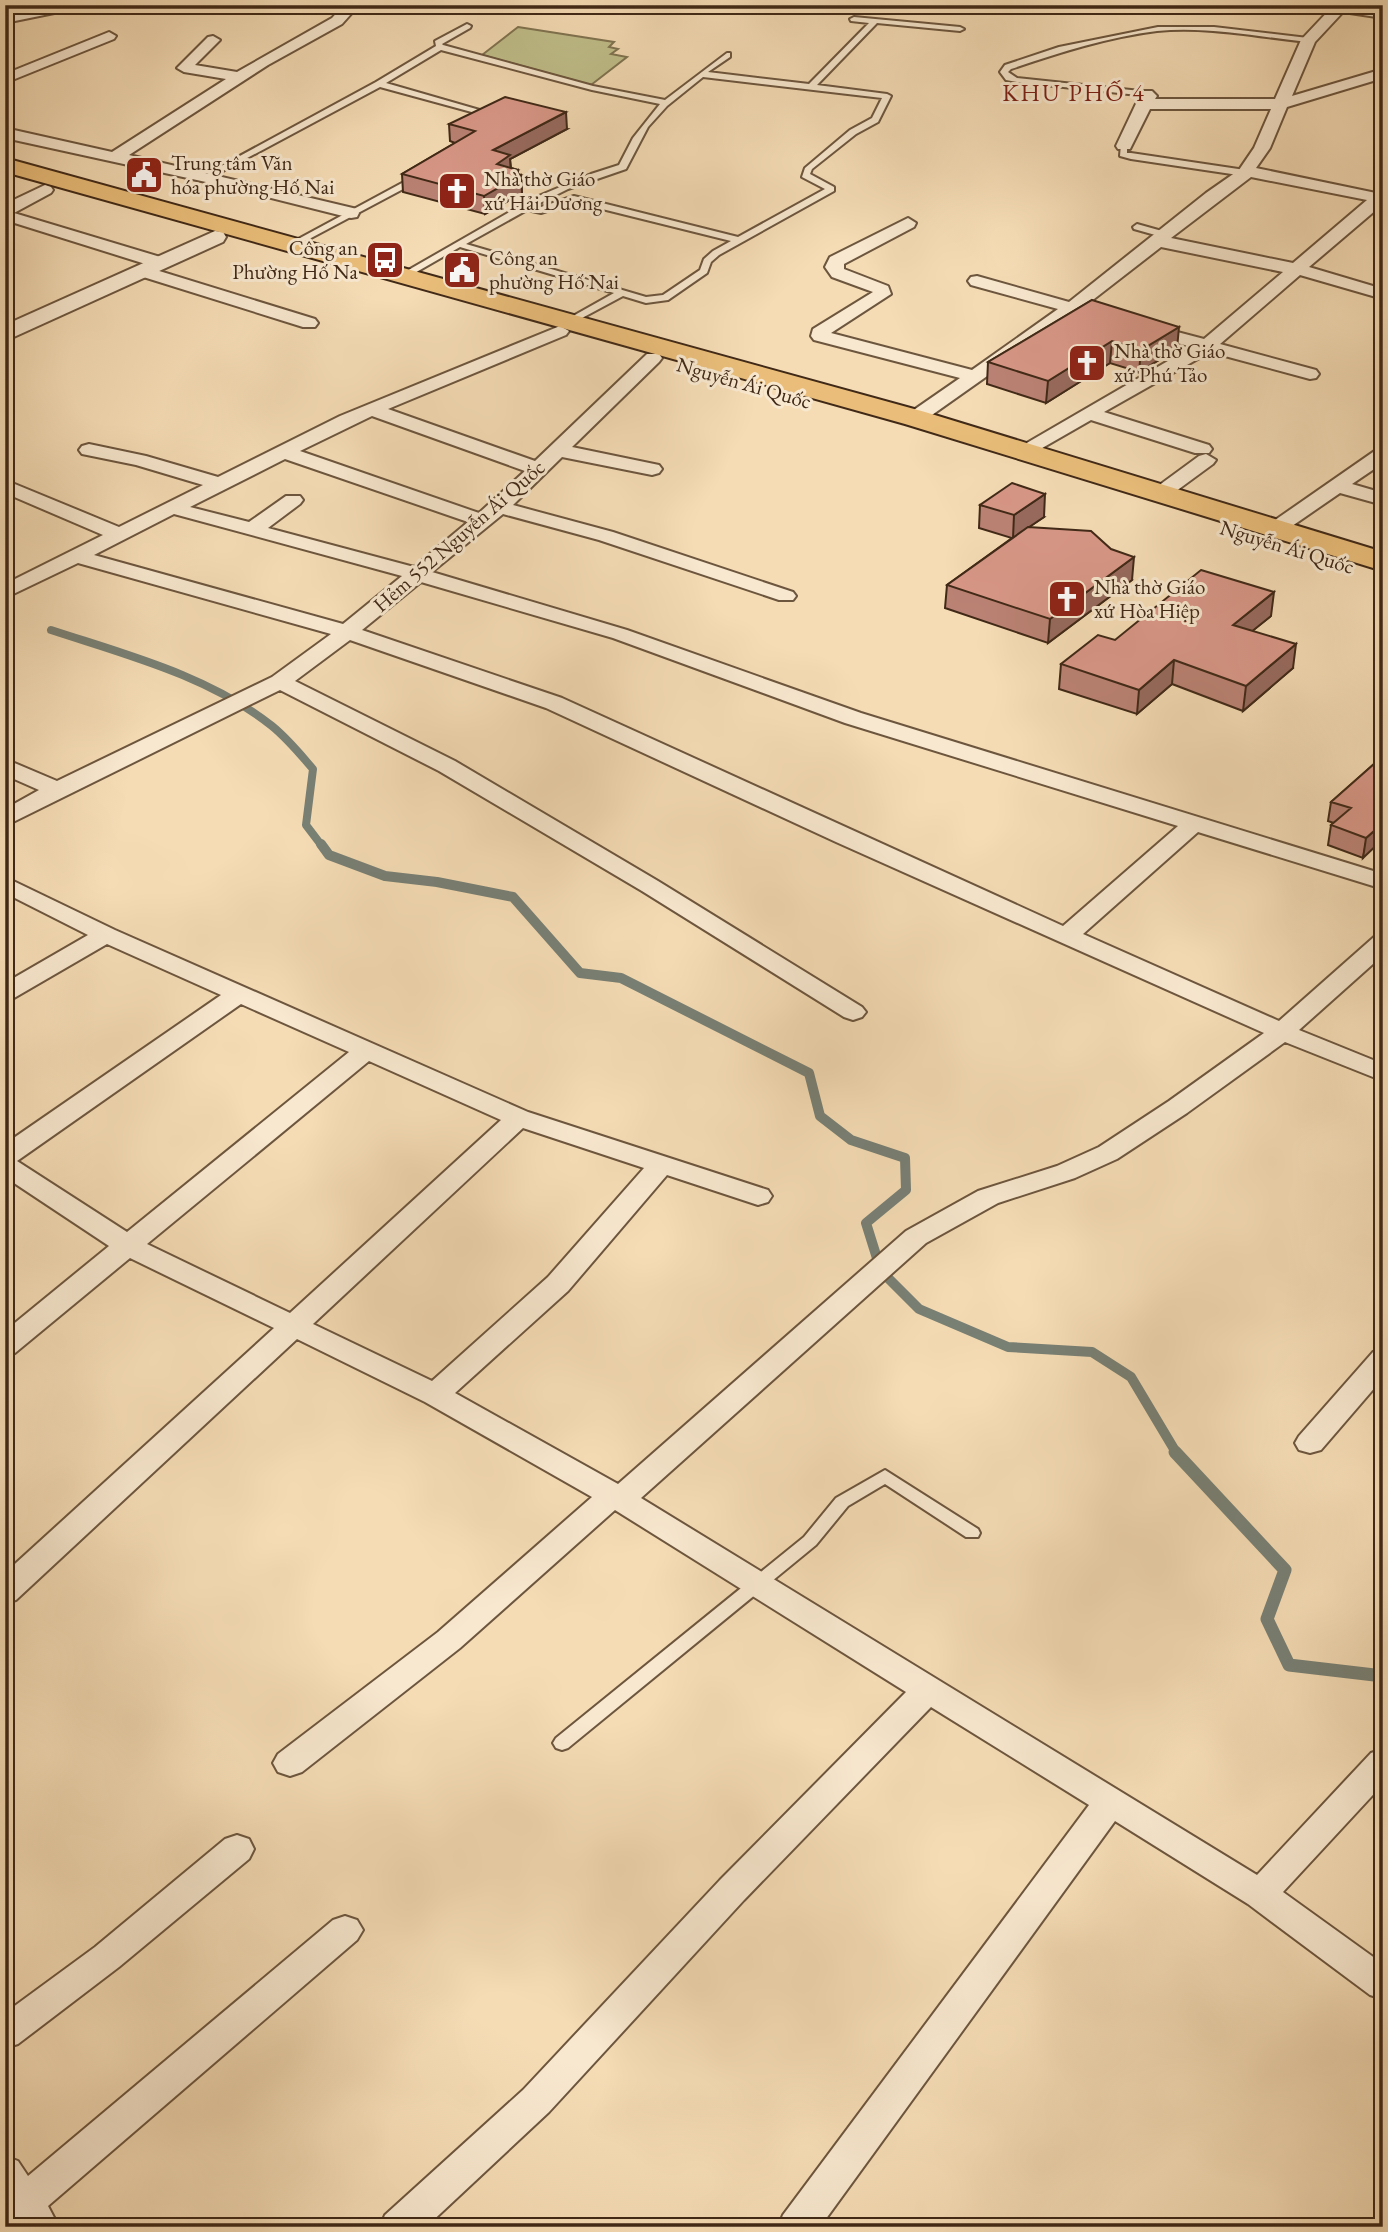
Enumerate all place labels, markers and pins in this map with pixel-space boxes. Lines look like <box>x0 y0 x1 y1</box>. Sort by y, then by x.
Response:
place label: Trung tâm Văn hóa phường Hố Nai <box>171 149 334 200</box>
public building icon: Trung tâm Văn hóa phường Hố Nai <box>123 154 165 196</box>
place label: Nhà thờ Giáo xứ Hải Dương <box>484 165 603 216</box>
church icon: Nhà thờ Giáo xứ Hải Dương <box>436 170 478 212</box>
place label: Công an Phường Hố Na <box>232 234 359 285</box>
bus stop icon: Công an Phường Hố Na <box>364 239 406 281</box>
place label: Công an phường Hố Nai <box>489 244 619 295</box>
public building icon: Công an phường Hố Nai <box>441 249 483 291</box>
place label: Nhà thờ Giáo xứ Phú Tảo <box>1114 337 1226 388</box>
church icon: Nhà thờ Giáo xứ Phú Tảo <box>1066 342 1108 384</box>
place label: Nhà thờ Giáo xứ Hòa Hiệp <box>1094 573 1206 624</box>
church icon: Nhà thờ Giáo xứ Hòa Hiệp <box>1046 578 1088 620</box>

